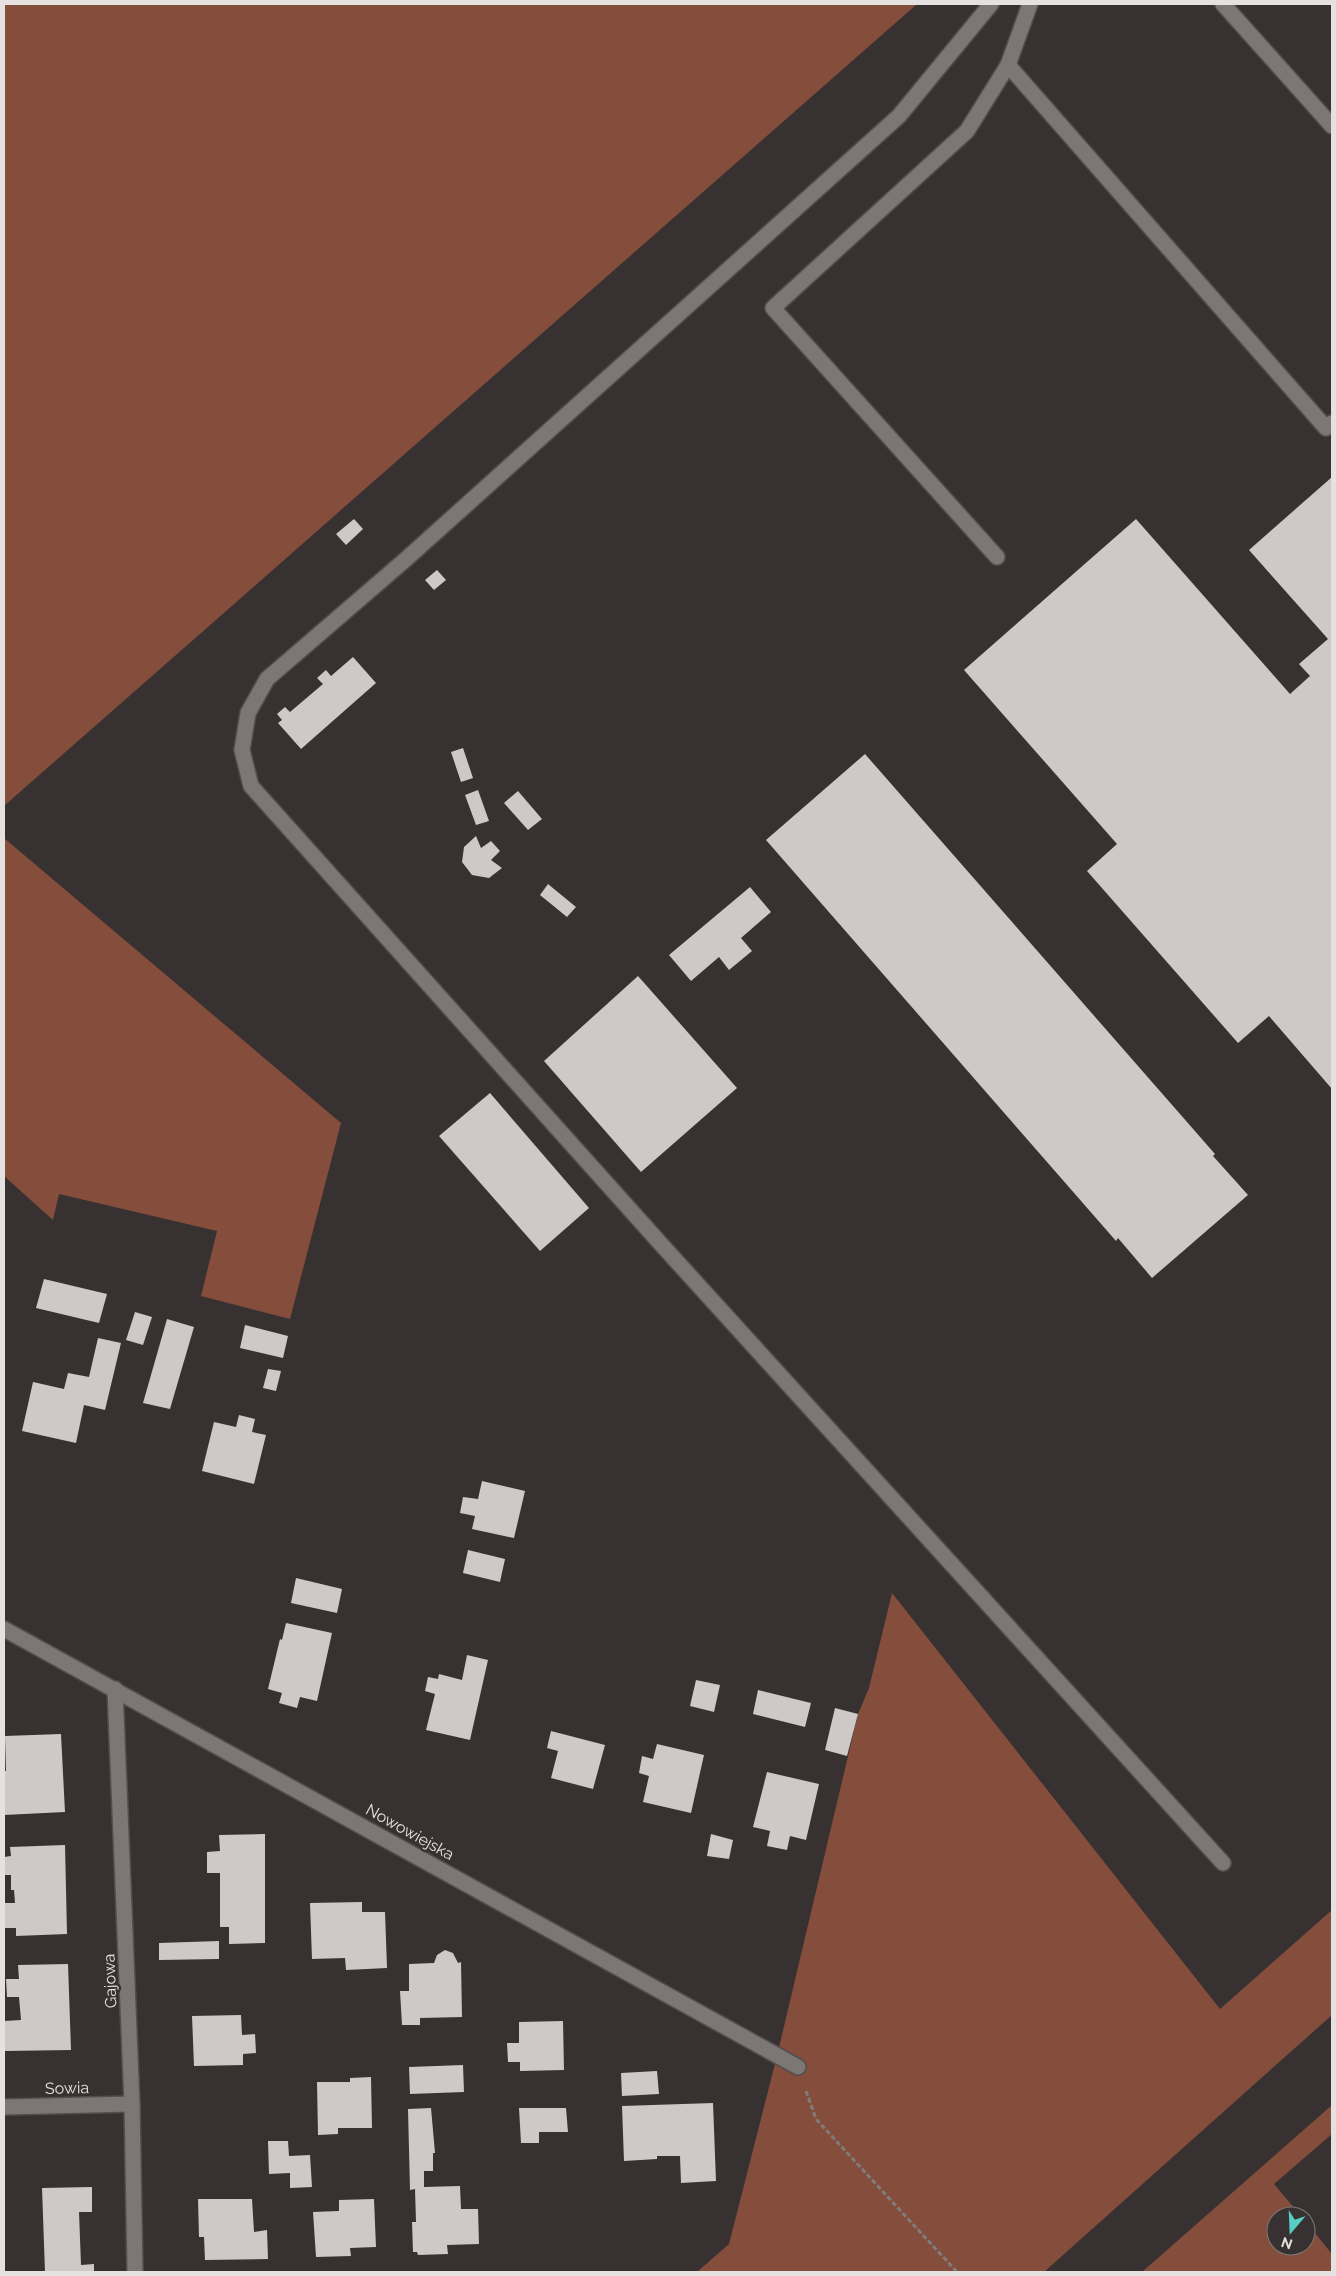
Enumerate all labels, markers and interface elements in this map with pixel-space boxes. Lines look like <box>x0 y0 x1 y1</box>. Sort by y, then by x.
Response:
street label: Nowowiejska <box>363 1800 457 1864</box>
street label: Gajowa <box>100 1953 120 2009</box>
street label: Sowia <box>45 2078 89 2098</box>
north arrow <box>1266 2206 1316 2256</box>
text: N <box>1279 2234 1294 2253</box>

